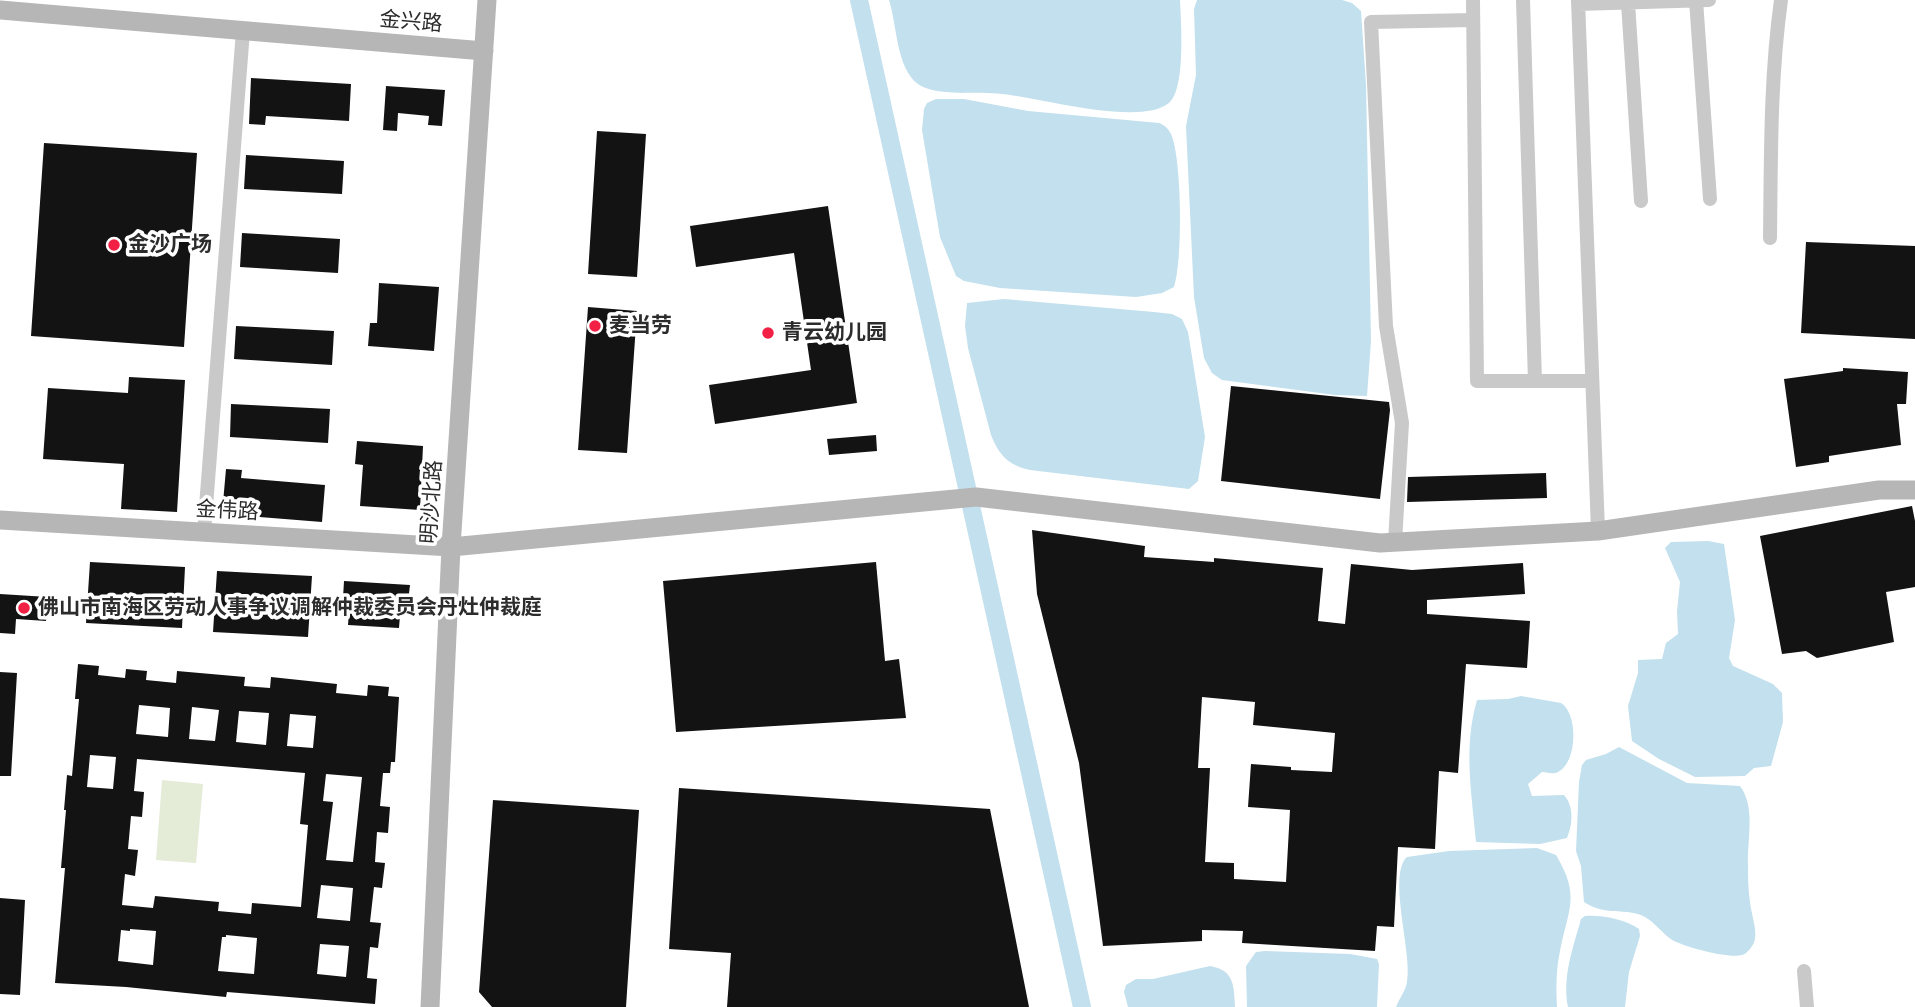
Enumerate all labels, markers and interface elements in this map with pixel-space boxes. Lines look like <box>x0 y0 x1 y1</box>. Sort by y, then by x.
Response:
street label: 金兴路 <box>379 7 443 37</box>
place label: 金沙广场 <box>128 232 212 258</box>
marker: 金沙广场 <box>106 237 122 253</box>
place label: 麦当劳 <box>609 313 672 339</box>
marker: 麦当劳 <box>587 318 603 334</box>
place label: 青云幼儿园 <box>782 320 887 346</box>
marker: 青云幼儿园 <box>760 325 776 341</box>
street label: 明沙北路 <box>417 459 447 545</box>
street label: 金伟路 <box>195 497 259 525</box>
place label: 佛山市南海区劳动人事争议调解仲裁委员会丹灶仲裁庭 <box>38 595 542 621</box>
marker: 佛山市南海区劳动人事争议调解仲裁委员会丹灶仲裁庭 <box>16 600 32 616</box>

